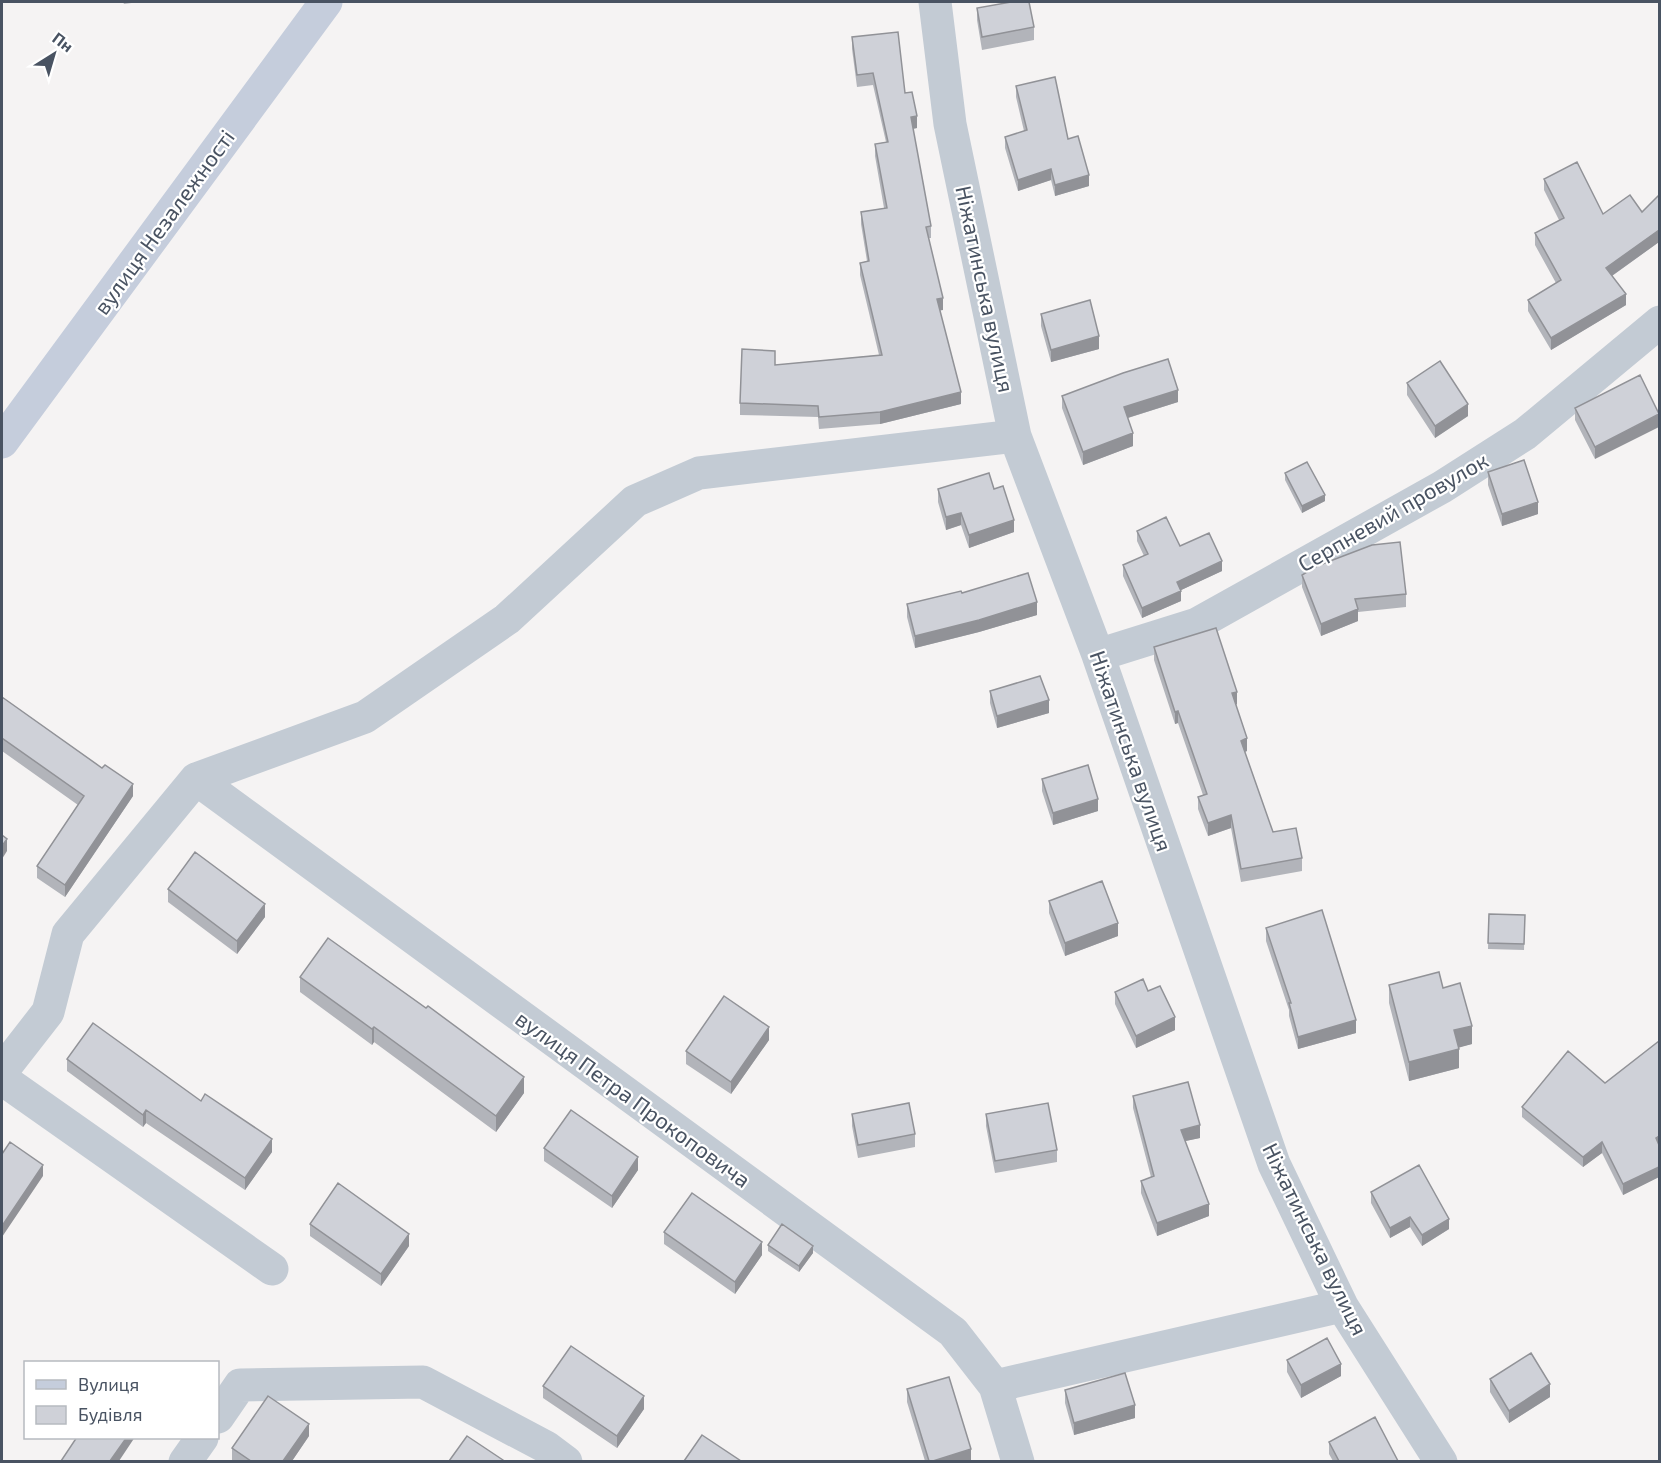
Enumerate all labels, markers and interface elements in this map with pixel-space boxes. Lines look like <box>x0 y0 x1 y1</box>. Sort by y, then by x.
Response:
north arrow <box>24 24 84 84</box>
text: Пн <box>49 28 77 55</box>
street label: вулиця Незалежності <box>87 124 240 319</box>
street label: Ніжатинська вулиця <box>950 183 1021 395</box>
street label: Серпневий провулок <box>1293 446 1493 577</box>
street label: Ніжатинська вулиця <box>1084 647 1179 855</box>
street label: вулиця Петра Прокоповича <box>511 1004 756 1193</box>
street label: Ніжатинська вулиця <box>1257 1138 1374 1339</box>
legend <box>24 1361 219 1439</box>
text: Вулиця <box>78 1373 139 1395</box>
text: Будівля <box>78 1403 142 1425</box>

